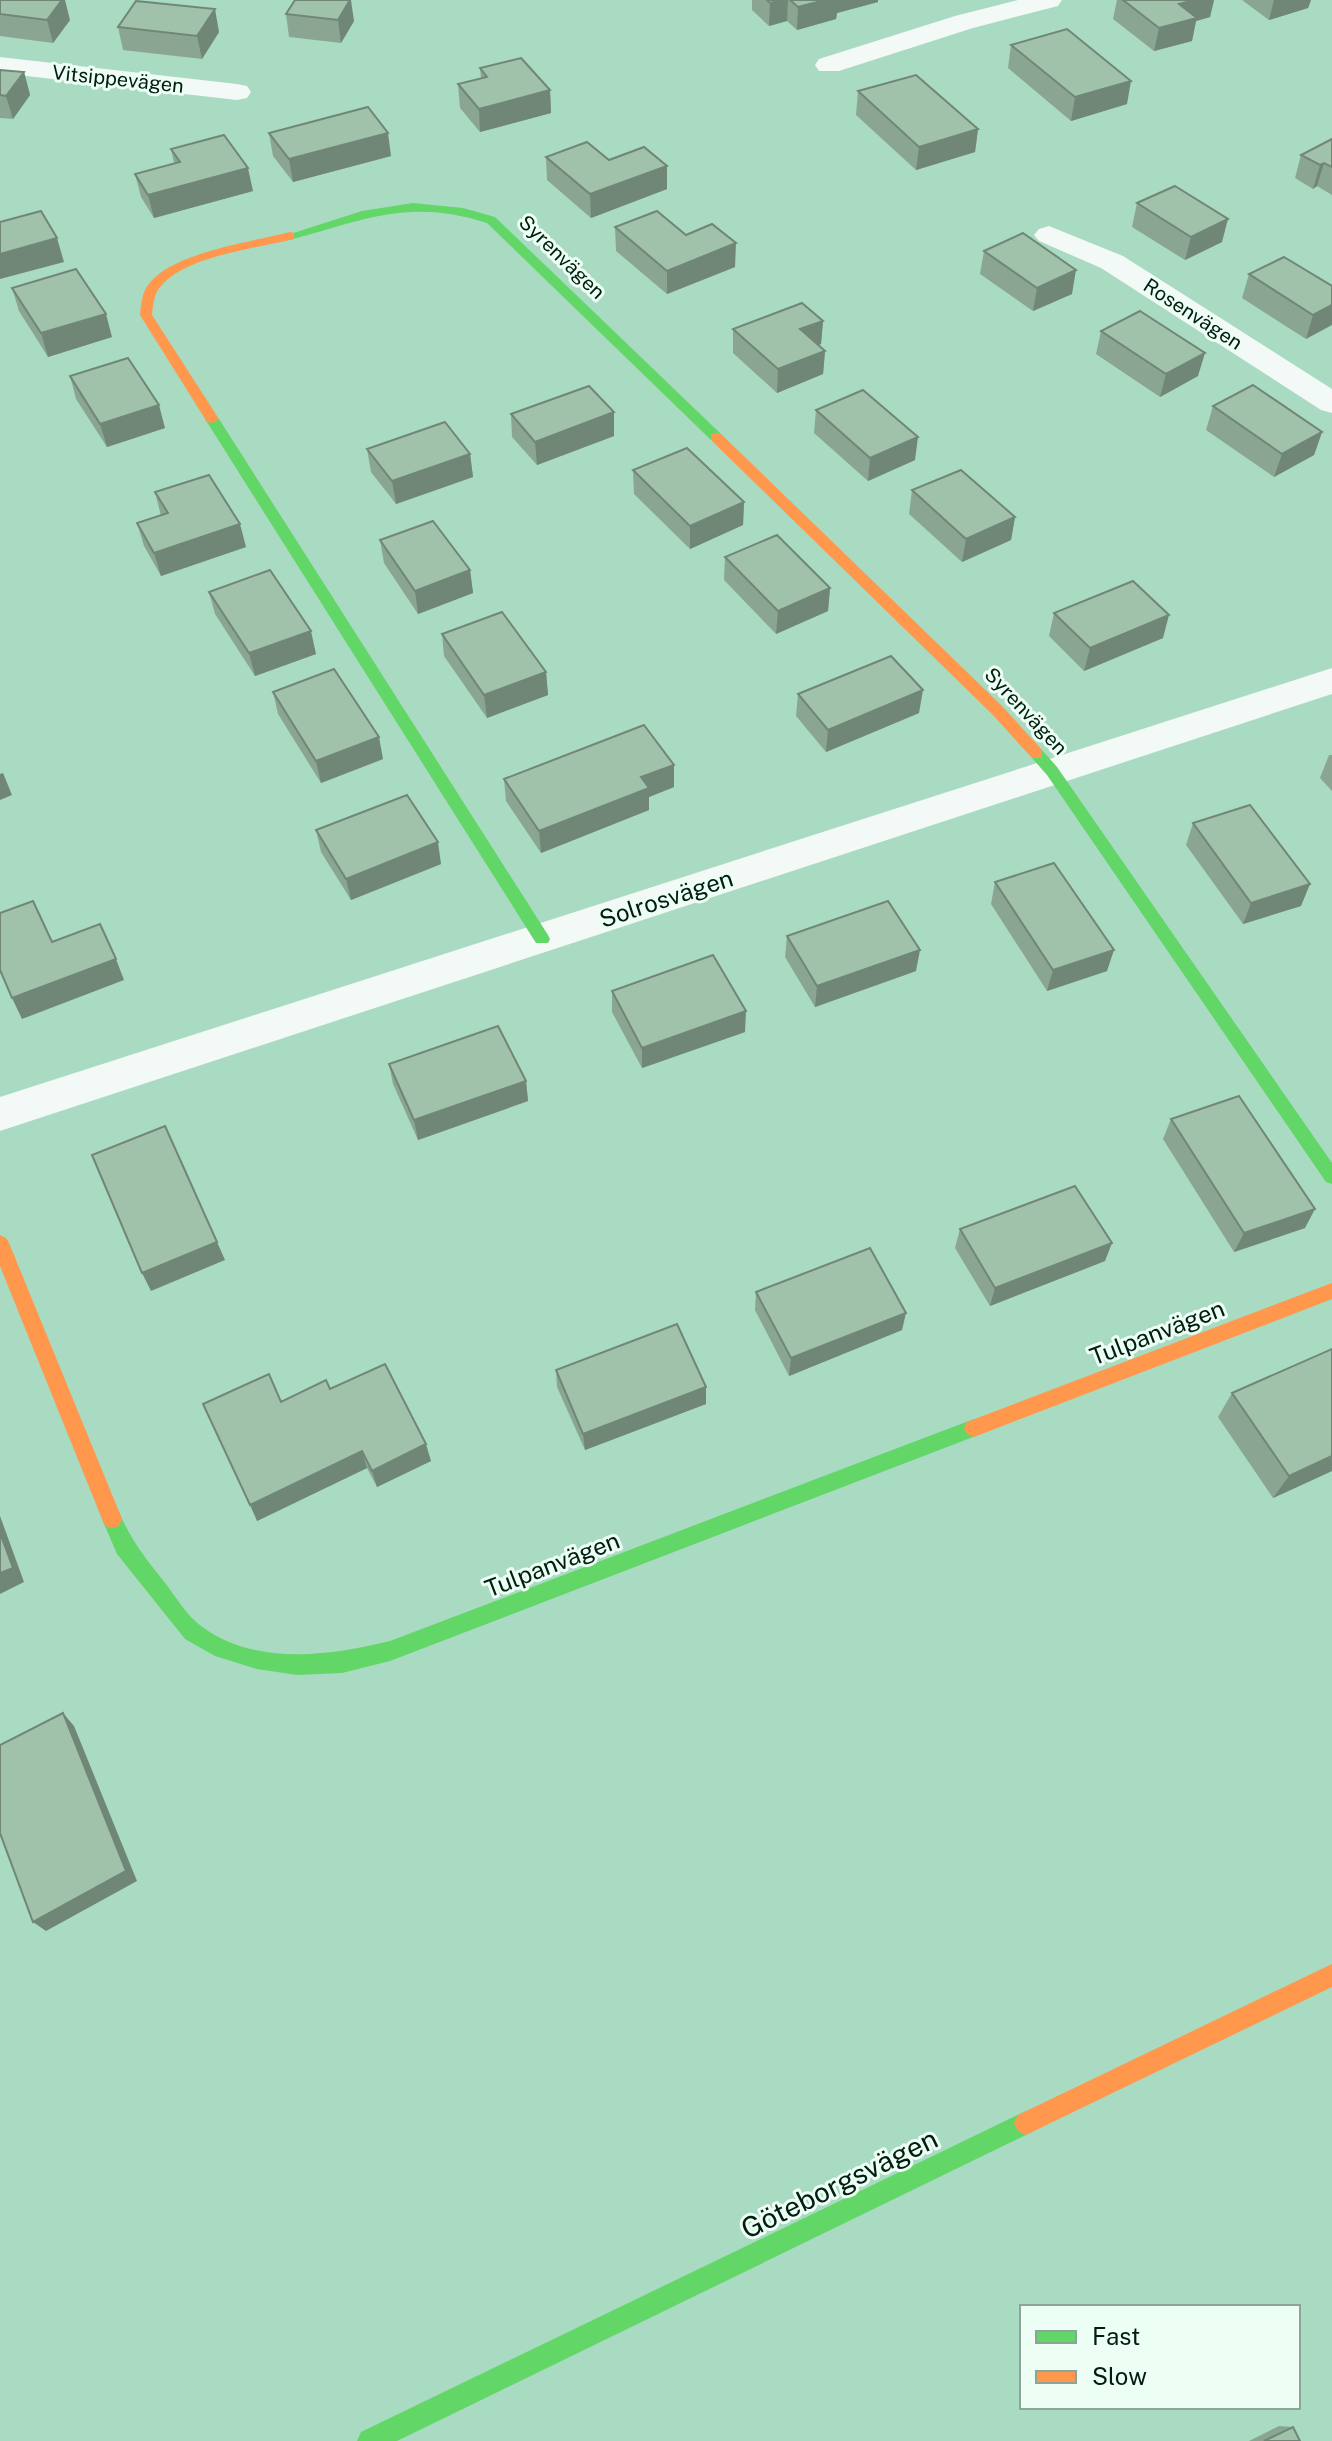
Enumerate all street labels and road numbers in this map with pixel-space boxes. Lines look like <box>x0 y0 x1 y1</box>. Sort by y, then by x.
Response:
street label: Vitsippevägen <box>51 60 185 98</box>
street label: Syrenvägen <box>514 210 610 304</box>
street label: Rosenvägen <box>1139 273 1247 355</box>
street label: Syrenvägen <box>980 662 1072 760</box>
street label: Solrosvägen <box>596 863 736 933</box>
street label: Tulpanvägen <box>1086 1293 1228 1371</box>
street label: Tulpanvägen <box>481 1525 623 1603</box>
street label: Göteborgsvägen <box>735 2121 943 2245</box>

